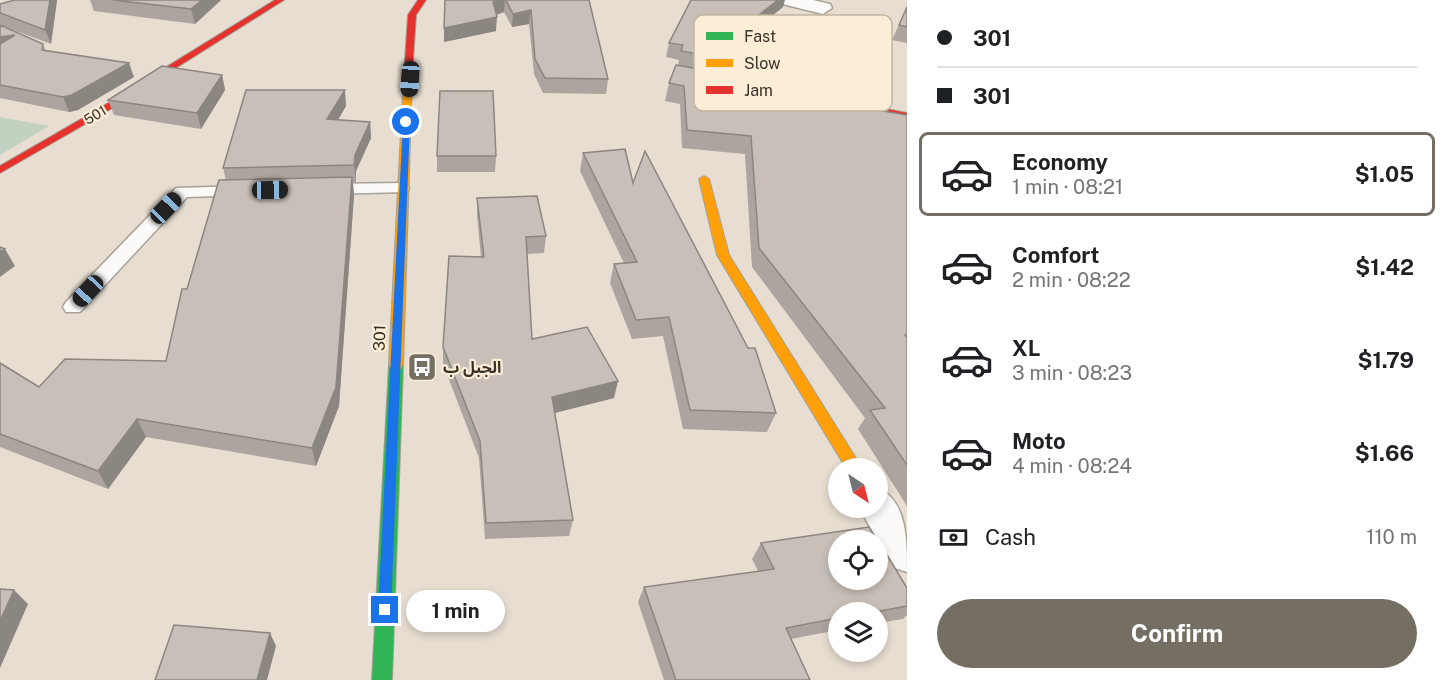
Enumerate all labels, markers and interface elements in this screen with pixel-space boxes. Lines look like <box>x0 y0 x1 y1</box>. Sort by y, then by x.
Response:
legend <box>694 15 892 111</box>
text: 301 <box>973 25 1011 51</box>
text: Fast <box>744 27 776 46</box>
text: Slow <box>744 54 781 73</box>
car <box>400 60 420 98</box>
text: Jam <box>744 81 773 100</box>
text: 301 <box>973 83 1011 109</box>
street label: 501 <box>81 102 109 128</box>
route start <box>392 108 419 135</box>
icon: car <box>940 147 994 201</box>
text: Economy <box>1012 149 1108 175</box>
text: $1.05 <box>1355 161 1414 187</box>
text: 1 min · 08:21 <box>1012 175 1123 199</box>
car <box>252 181 288 199</box>
car <box>147 189 185 227</box>
icon: car <box>940 240 994 294</box>
text: Comfort <box>1012 242 1099 268</box>
text: $1.42 <box>1355 254 1414 280</box>
text: 2 min · 08:22 <box>1012 268 1131 292</box>
car <box>69 272 107 310</box>
street label: 301 <box>370 325 389 351</box>
icon: car <box>940 333 994 387</box>
text: XL <box>1012 335 1040 361</box>
text: $1.79 <box>1357 347 1414 373</box>
bus stop icon: الجبل ب <box>406 351 438 383</box>
place label: الجبل ب <box>443 358 501 377</box>
text: 3 min · 08:23 <box>1012 361 1132 385</box>
icon: car <box>940 426 994 480</box>
text: Moto <box>1012 428 1066 454</box>
text: $1.66 <box>1355 440 1414 466</box>
text: 4 min · 08:24 <box>1012 454 1132 478</box>
north arrow <box>828 458 888 518</box>
map controls <box>828 458 888 662</box>
icon: cash <box>937 521 970 554</box>
text: Cash <box>985 524 1036 550</box>
text: 110 m <box>1366 525 1417 549</box>
button: locate <box>828 530 888 590</box>
callout: 1 min <box>406 589 505 631</box>
route end <box>371 596 398 623</box>
text: 1 min <box>431 599 480 623</box>
button: Confirm <box>937 599 1417 668</box>
button: layers <box>828 602 888 662</box>

